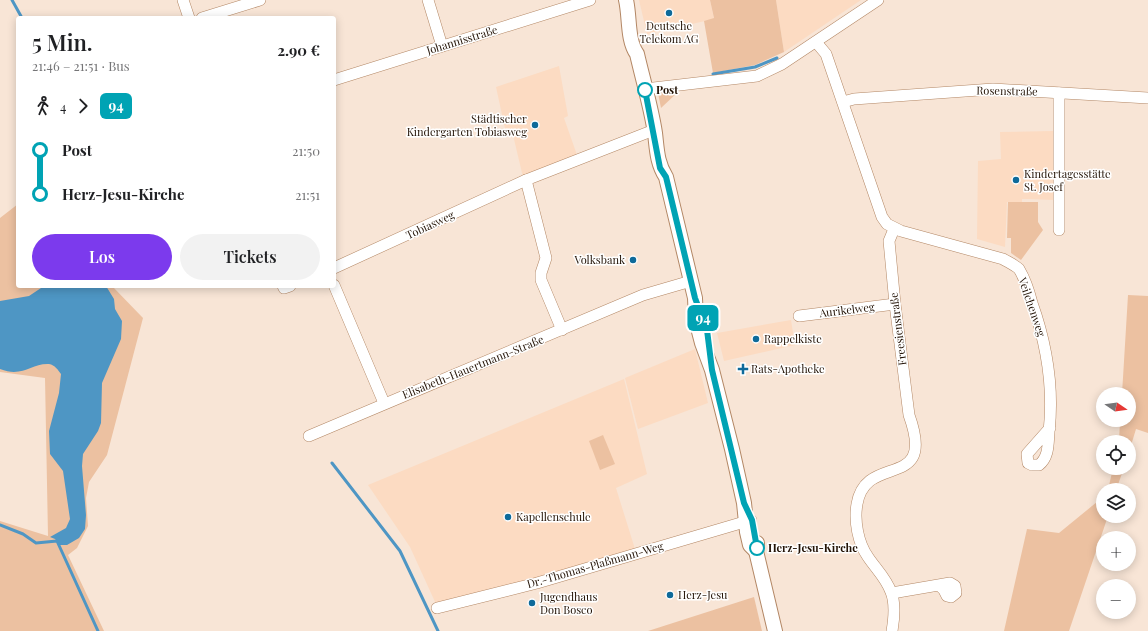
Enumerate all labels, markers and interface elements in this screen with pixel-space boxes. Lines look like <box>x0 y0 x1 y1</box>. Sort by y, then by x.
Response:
marker: Deutsche Telekom AG <box>664 8 674 18</box>
place label: Deutsche Telekom AG <box>640 18 699 46</box>
street label: Johannisstraße <box>423 21 500 58</box>
text: 5 Min. <box>32 27 93 57</box>
text: 2.90 € <box>277 40 320 60</box>
text: 21:46 – 21:51 · Bus <box>32 57 130 74</box>
marker: Post <box>637 82 653 98</box>
place label: Post <box>656 82 678 97</box>
street label: Rosenstraße <box>976 82 1038 99</box>
icon: walk <box>32 95 54 117</box>
icon: forward <box>72 95 94 117</box>
text: 94 <box>108 96 124 115</box>
text: 4 <box>60 98 66 115</box>
place label: Städtischer Kindergarten Tobiasweg <box>407 111 527 139</box>
marker: Städtischer Kindergarten Tobiasweg <box>530 120 540 130</box>
text: Post <box>62 140 92 160</box>
text: 21:50 <box>292 142 320 159</box>
place label: Kindertagesstätte St. Josef <box>1024 166 1111 194</box>
marker: Kindertagesstätte St. Josef <box>1011 175 1021 185</box>
text: Herz-Jesu-Kirche <box>62 184 184 204</box>
text: 21:51 <box>295 186 320 203</box>
street label: Tobiasweg <box>403 207 457 242</box>
button: Los <box>32 234 172 280</box>
button: Tickets <box>180 234 320 280</box>
place label: Volksbank <box>573 252 625 267</box>
marker: Volksbank <box>628 255 638 265</box>
street label: Veilchenweg <box>1015 274 1050 339</box>
street label: Freesienstraße <box>886 291 909 366</box>
street label: Aurikelweg <box>818 299 875 320</box>
line badge: 94 <box>685 305 721 331</box>
text: 94 <box>695 308 711 327</box>
street label: Elisabeth-Hauertmann-Straße <box>400 331 546 402</box>
place label: Rappelkiste <box>764 331 822 346</box>
marker: Rappelkiste <box>751 334 761 344</box>
place label: Rats-Apotheke <box>751 361 825 376</box>
marker: Rats-Apotheke <box>738 364 748 374</box>
north arrow <box>1096 387 1136 427</box>
map controls <box>1096 387 1136 619</box>
button: locate <box>1096 435 1136 475</box>
button: layers <box>1096 483 1136 523</box>
place label: Kapellenschule <box>516 509 591 524</box>
marker: Kapellenschule <box>503 512 513 522</box>
button: + <box>1096 531 1136 571</box>
street label: Dr.-Thomas-Plaßmann-Weg <box>525 538 665 591</box>
marker: Herz-Jesu-Kirche <box>749 540 765 556</box>
place label: Herz-Jesu-Kirche <box>768 540 858 555</box>
button: − <box>1096 579 1136 619</box>
place label: Herz-Jesu <box>678 587 728 602</box>
place label: Jugendhaus Don Bosco <box>539 589 597 617</box>
marker: Herz-Jesu <box>665 590 675 600</box>
marker: Jugendhaus Don Bosco <box>527 598 537 608</box>

